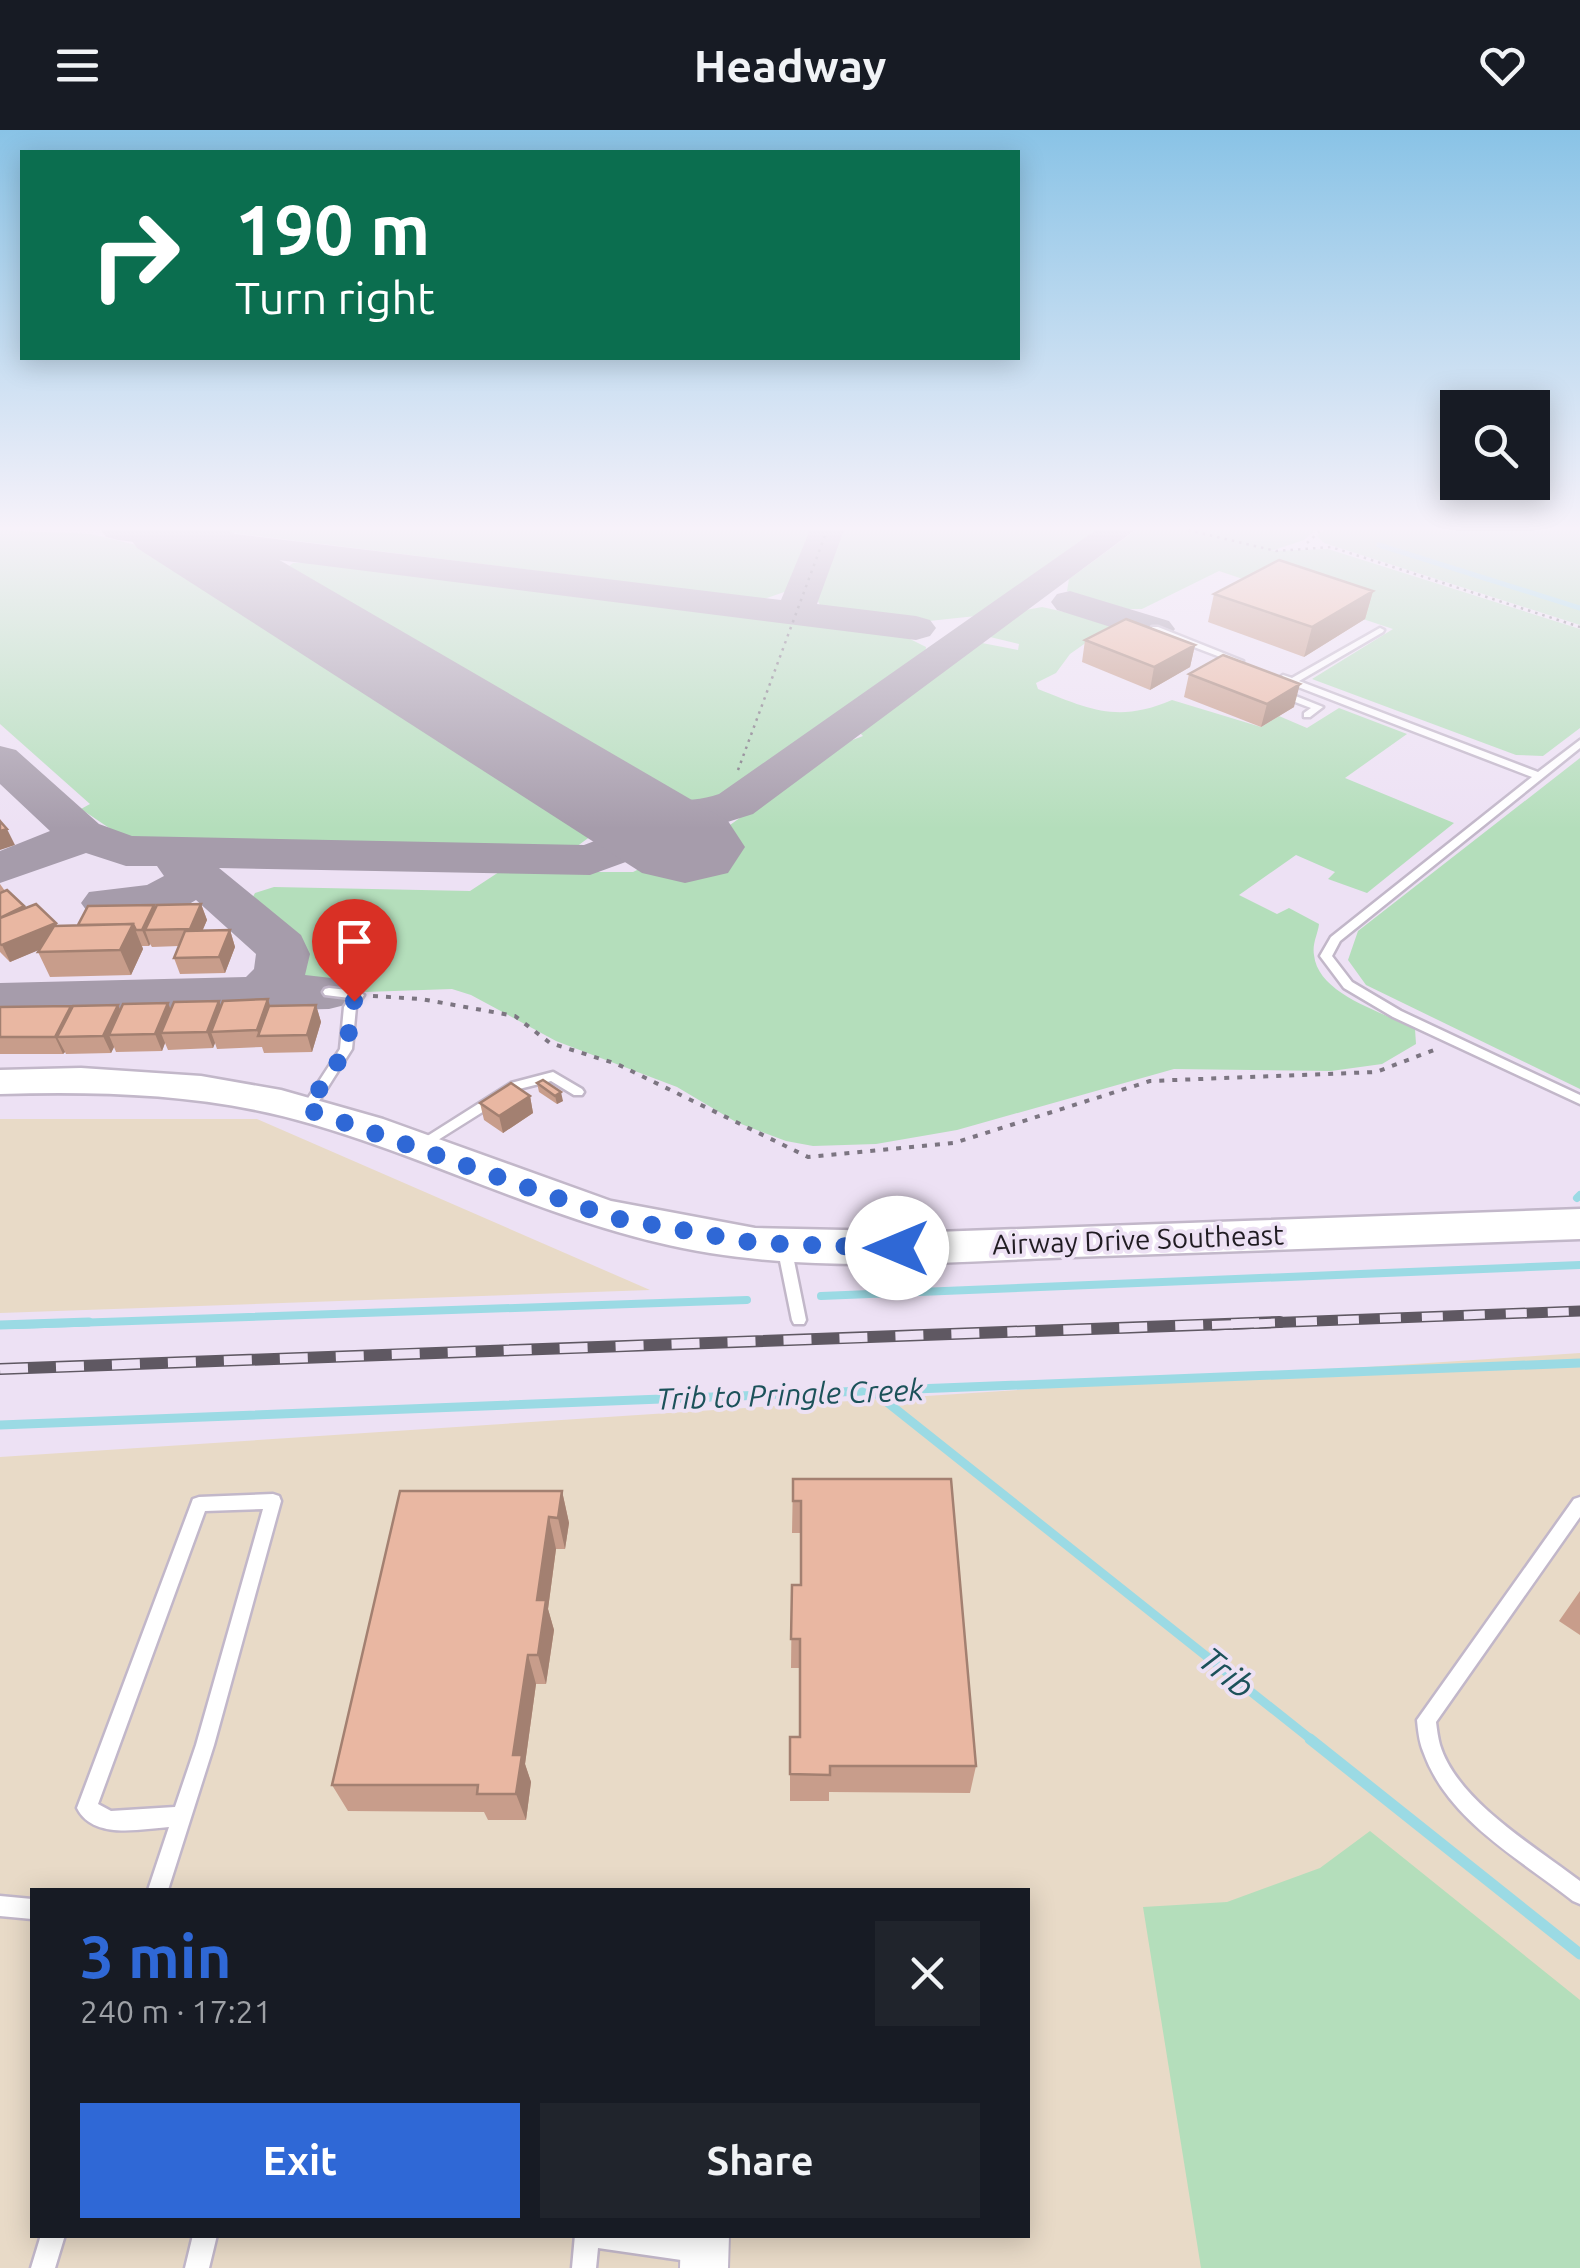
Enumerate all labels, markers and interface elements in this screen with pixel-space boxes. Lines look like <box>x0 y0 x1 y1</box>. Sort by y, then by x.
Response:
icon: menu <box>50 38 105 93</box>
icon: heart <box>1475 38 1530 93</box>
text: Headway <box>694 40 886 91</box>
icon: right <box>70 190 200 320</box>
text: 190 m <box>235 190 430 268</box>
text: Turn right <box>235 272 435 323</box>
map controls <box>1440 390 1550 500</box>
button: search <box>1440 390 1550 500</box>
pin <box>312 899 397 1002</box>
icon: arrive <box>327 914 382 969</box>
position arrow <box>845 1196 949 1300</box>
street label: Airway Drive Southeast <box>992 1218 1284 1260</box>
water label: Trib to Pringle Creek <box>656 1372 925 1416</box>
water label: Trib <box>1192 1638 1262 1706</box>
button: close <box>875 1921 980 2026</box>
text: 3 min <box>80 1922 232 1989</box>
text: 240 m · 17:21 <box>80 1993 272 2029</box>
button: Exit <box>80 2103 520 2218</box>
button: Share <box>540 2103 980 2218</box>

